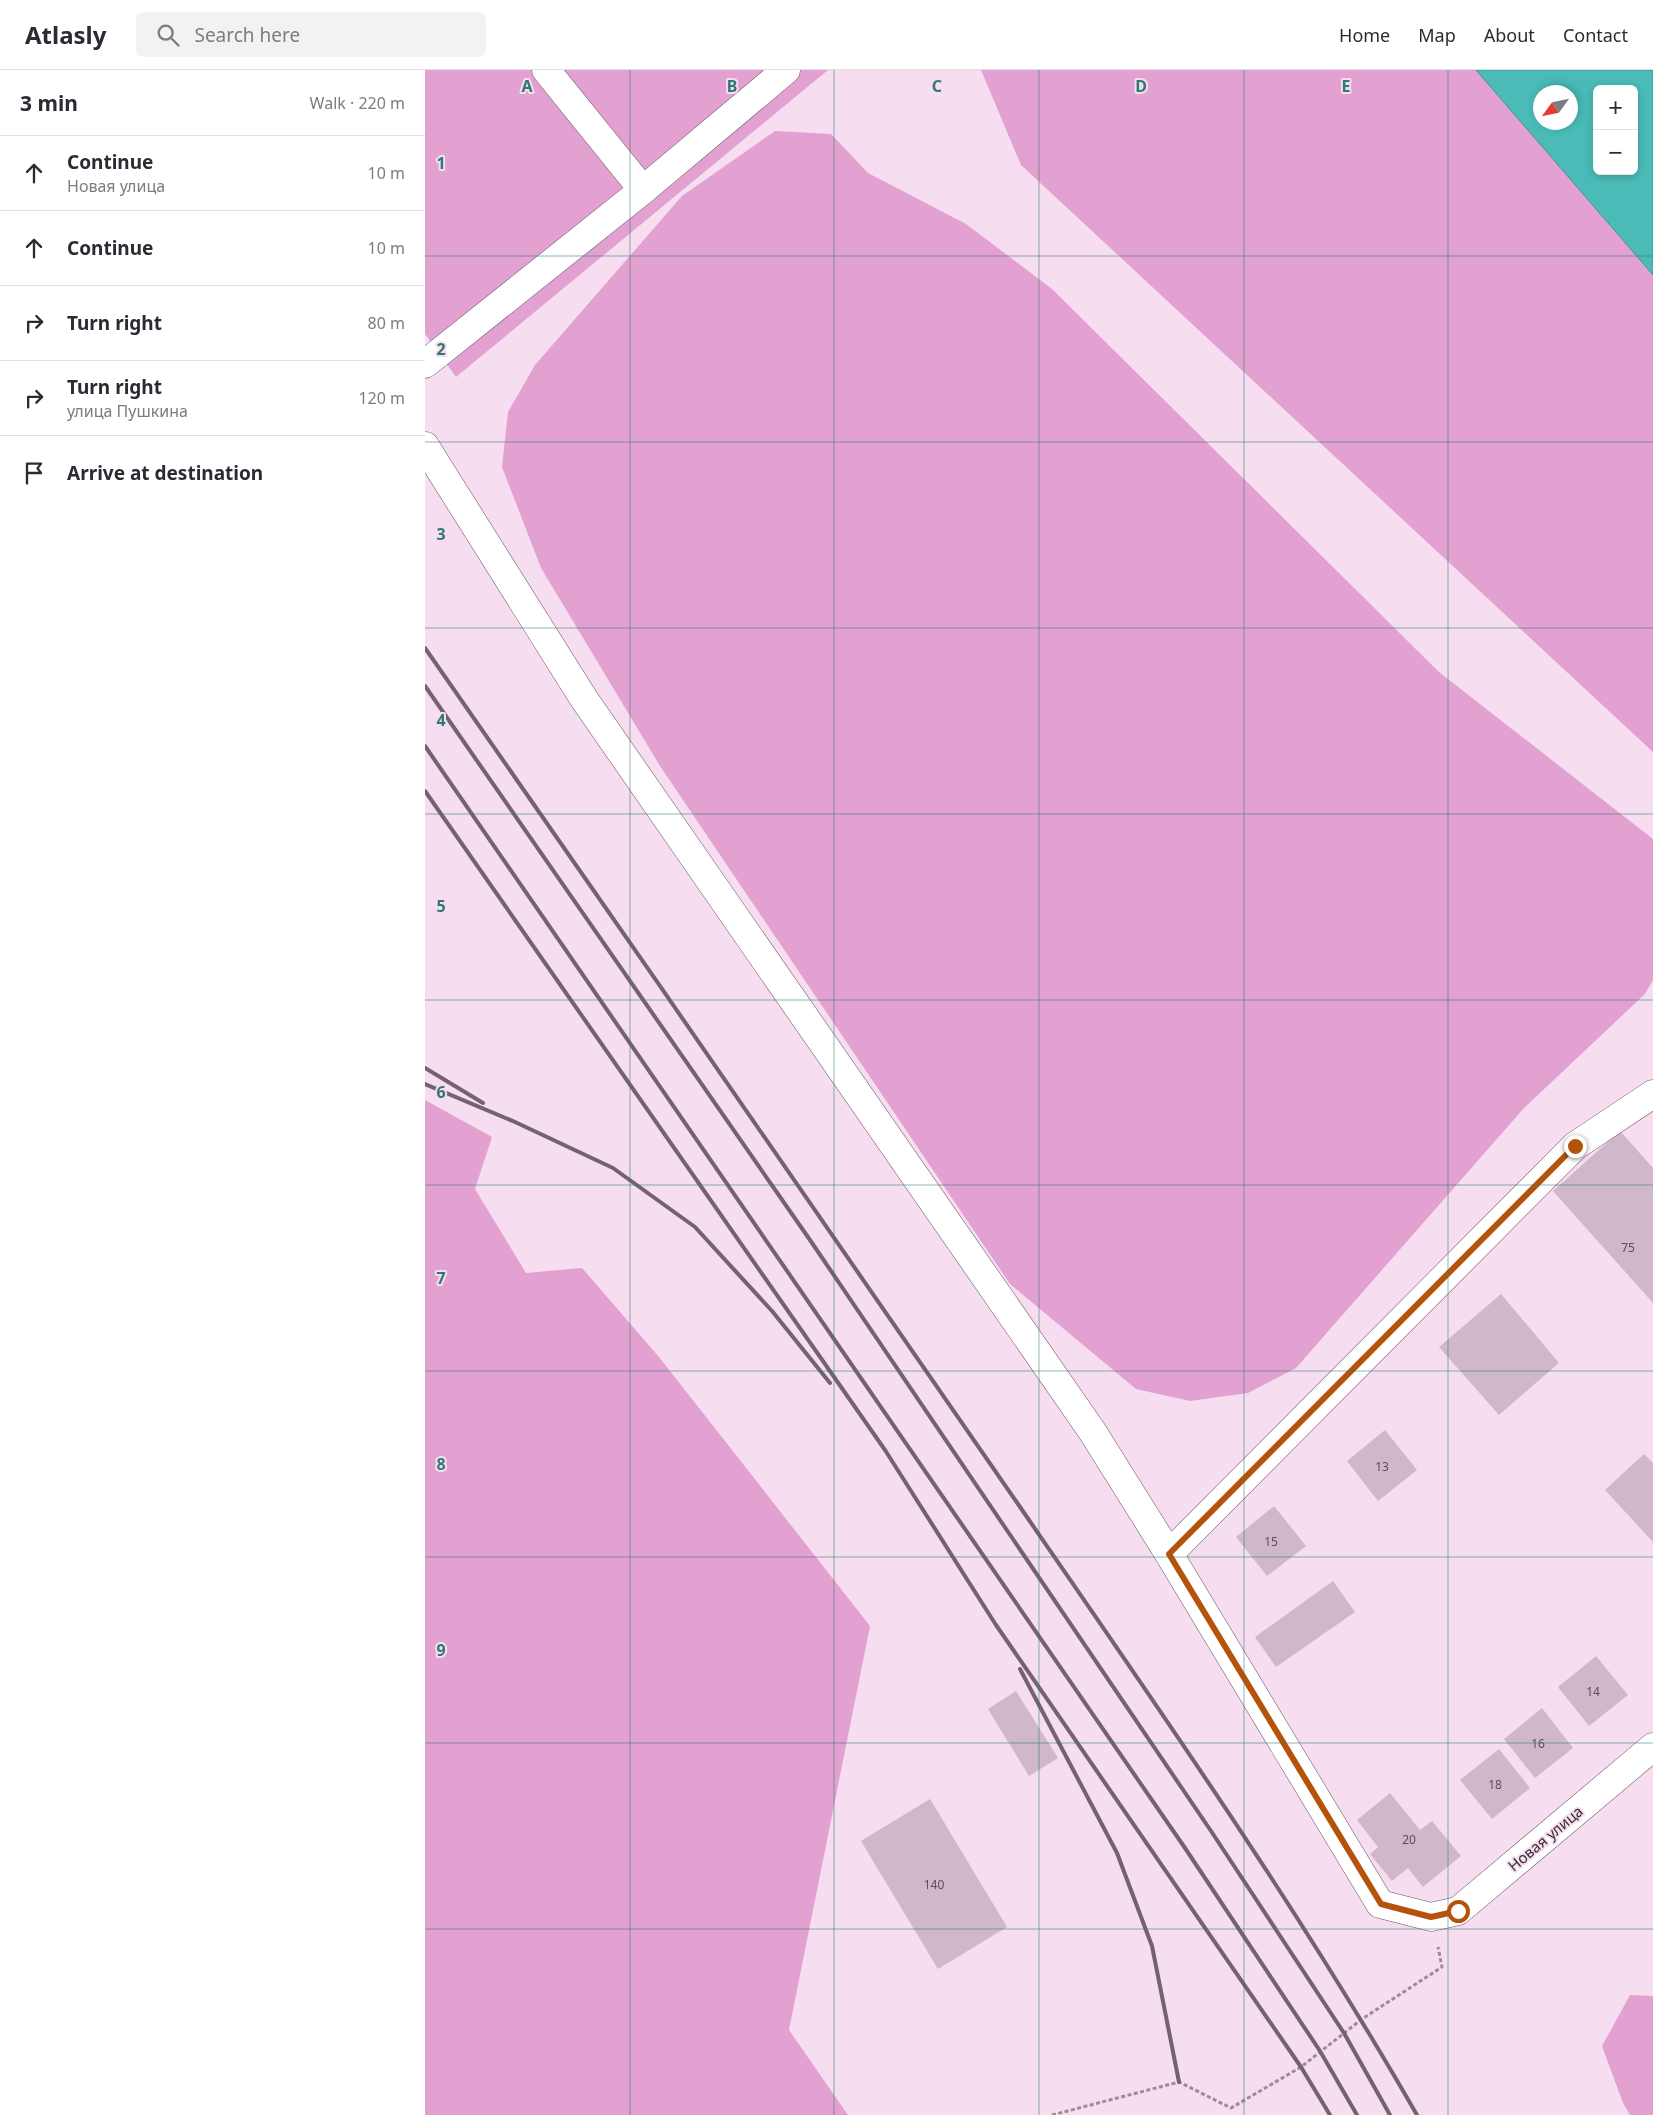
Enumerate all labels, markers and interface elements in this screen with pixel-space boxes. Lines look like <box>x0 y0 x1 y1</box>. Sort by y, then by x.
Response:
search box <box>136 12 486 57</box>
text: Atlasly <box>25 18 106 51</box>
icon: search <box>154 21 182 49</box>
text: Search here <box>194 22 300 48</box>
text: Home <box>1339 23 1390 47</box>
text: Map <box>1418 23 1456 47</box>
text: About <box>1484 23 1535 47</box>
text: Contact <box>1563 23 1628 47</box>
text: A <box>521 75 533 97</box>
text: B <box>727 75 737 97</box>
text: C <box>932 75 942 97</box>
text: D <box>1135 75 1147 97</box>
text: E <box>1342 75 1351 97</box>
north arrow <box>1533 85 1578 130</box>
map controls <box>1593 85 1638 175</box>
button: + <box>1593 85 1638 130</box>
text: 3 min <box>20 89 78 117</box>
text: Walk · 220 m <box>310 92 405 114</box>
button: − <box>1593 130 1638 175</box>
text: Continue <box>67 149 153 175</box>
text: 1 <box>436 152 446 174</box>
icon: ahead <box>20 159 48 187</box>
text: 10 m <box>368 162 405 184</box>
text: Новая улица <box>67 175 165 197</box>
icon: ahead <box>20 234 48 262</box>
text: Continue <box>67 235 153 261</box>
text: 10 m <box>368 237 405 259</box>
icon: right <box>20 309 48 337</box>
text: Turn right <box>67 310 162 336</box>
text: 80 m <box>368 312 405 334</box>
text: 2 <box>436 338 446 360</box>
text: Turn right <box>67 374 162 400</box>
icon: right <box>20 384 48 412</box>
text: 120 m <box>358 387 405 409</box>
text: улица Пушкина <box>67 400 188 422</box>
icon: arrive <box>20 459 48 487</box>
text: Arrive at destination <box>67 460 263 486</box>
text: 3 <box>436 523 446 545</box>
text: 4 <box>436 709 446 731</box>
text: 5 <box>436 895 446 917</box>
text: 6 <box>436 1081 446 1103</box>
route end <box>1564 1135 1587 1158</box>
house number: 75 <box>1621 1239 1635 1256</box>
text: 7 <box>436 1267 446 1289</box>
text: 8 <box>436 1453 446 1475</box>
house number: 13 <box>1375 1458 1389 1475</box>
house number: 15 <box>1264 1533 1278 1550</box>
text: 9 <box>436 1639 446 1661</box>
house number: 14 <box>1586 1683 1600 1700</box>
house number: 16 <box>1531 1735 1545 1752</box>
house number: 18 <box>1488 1776 1502 1793</box>
street label: Новая улица <box>1503 1801 1587 1875</box>
house number: 20 <box>1402 1831 1416 1848</box>
house number: 140 <box>924 1876 944 1893</box>
route start <box>1447 1900 1470 1923</box>

